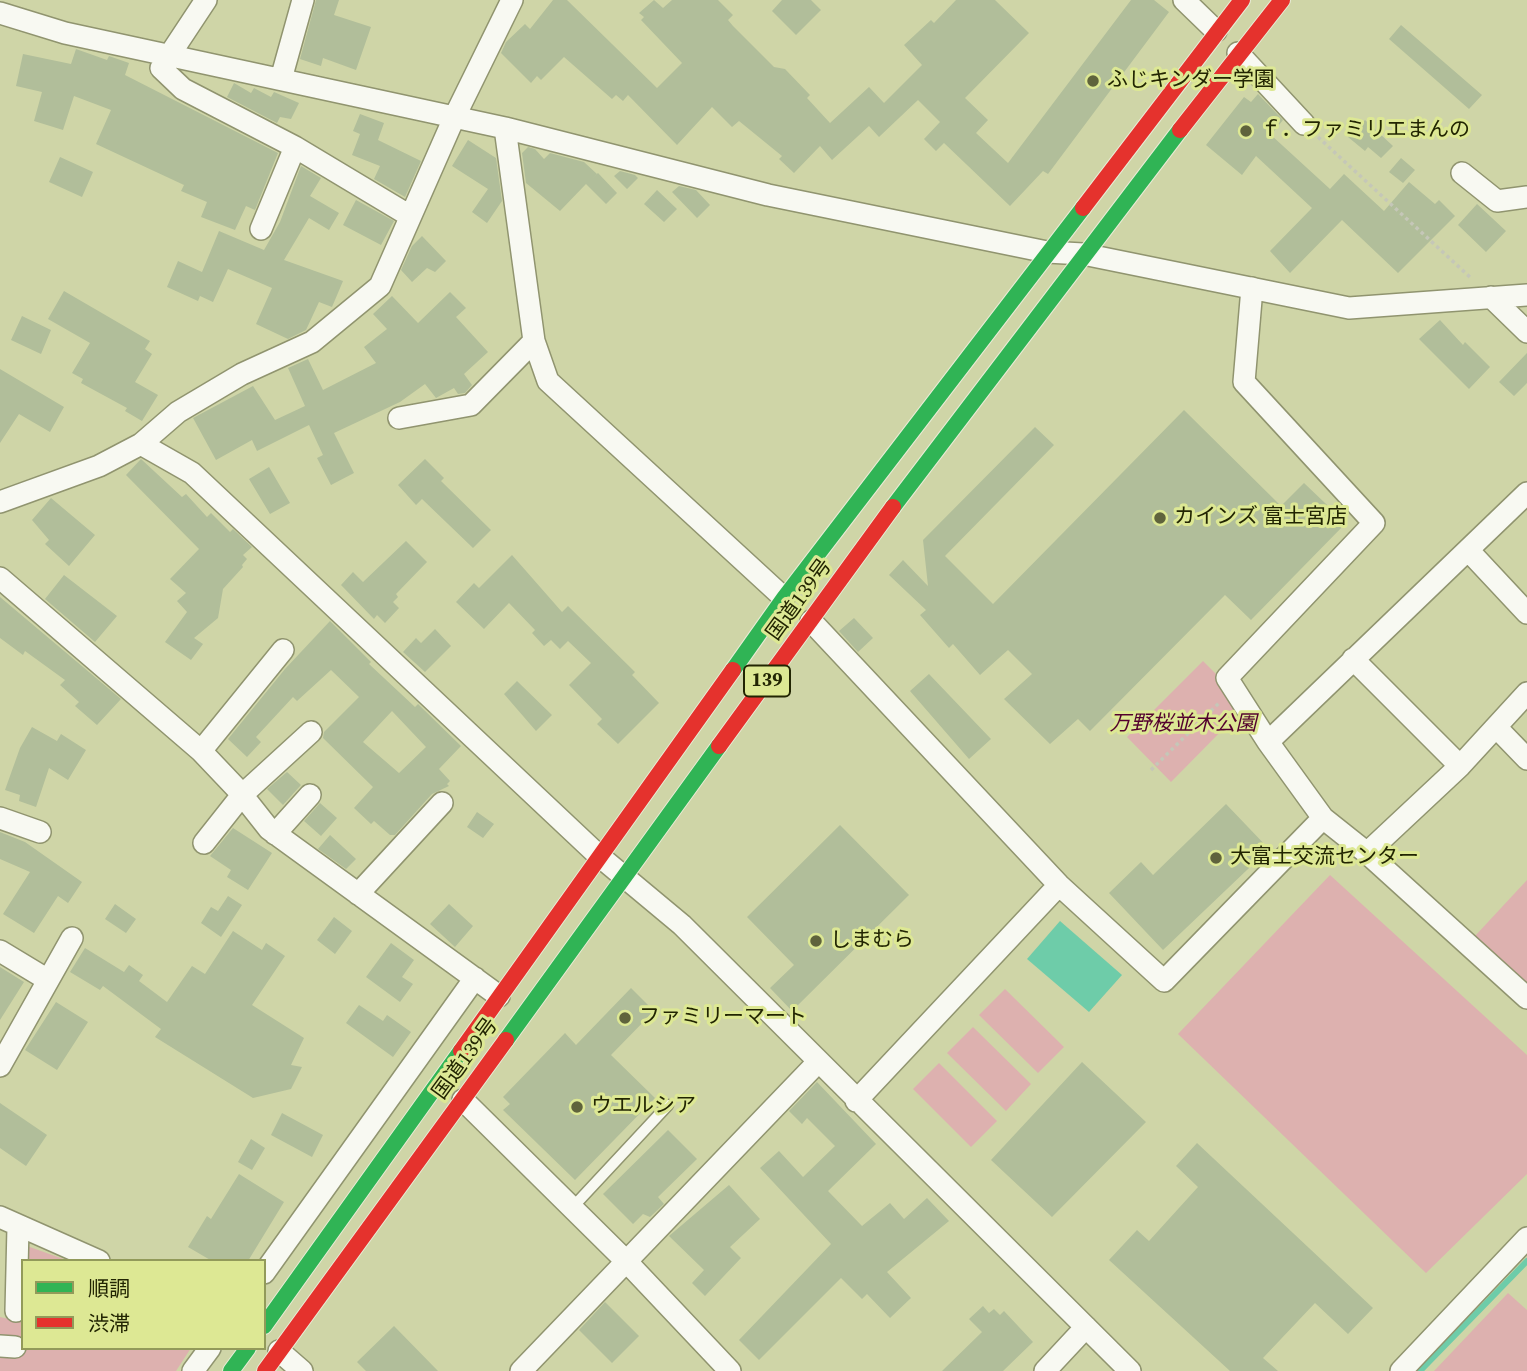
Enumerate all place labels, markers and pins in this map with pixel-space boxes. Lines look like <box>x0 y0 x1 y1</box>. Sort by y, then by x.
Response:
place label: ふじキンダー学園 <box>1107 68 1275 94</box>
marker: ふじキンダー学園 <box>1085 73 1101 89</box>
place label: ｆ．ファミリエまんの <box>1260 118 1470 144</box>
marker: ｆ．ファミリエまんの <box>1238 123 1254 139</box>
place label: カインズ 富士宮店 <box>1174 505 1347 531</box>
marker: カインズ 富士宮店 <box>1152 510 1168 526</box>
place label: 大富士交流センター <box>1230 845 1419 871</box>
marker: 大富士交流センター <box>1208 850 1224 866</box>
place label: しまむら <box>830 928 914 954</box>
marker: しまむら <box>808 933 824 949</box>
place label: ファミリーマート <box>639 1005 807 1031</box>
marker: ファミリーマート <box>617 1010 633 1026</box>
place label: ウエルシア <box>591 1094 696 1120</box>
marker: ウエルシア <box>569 1099 585 1115</box>

